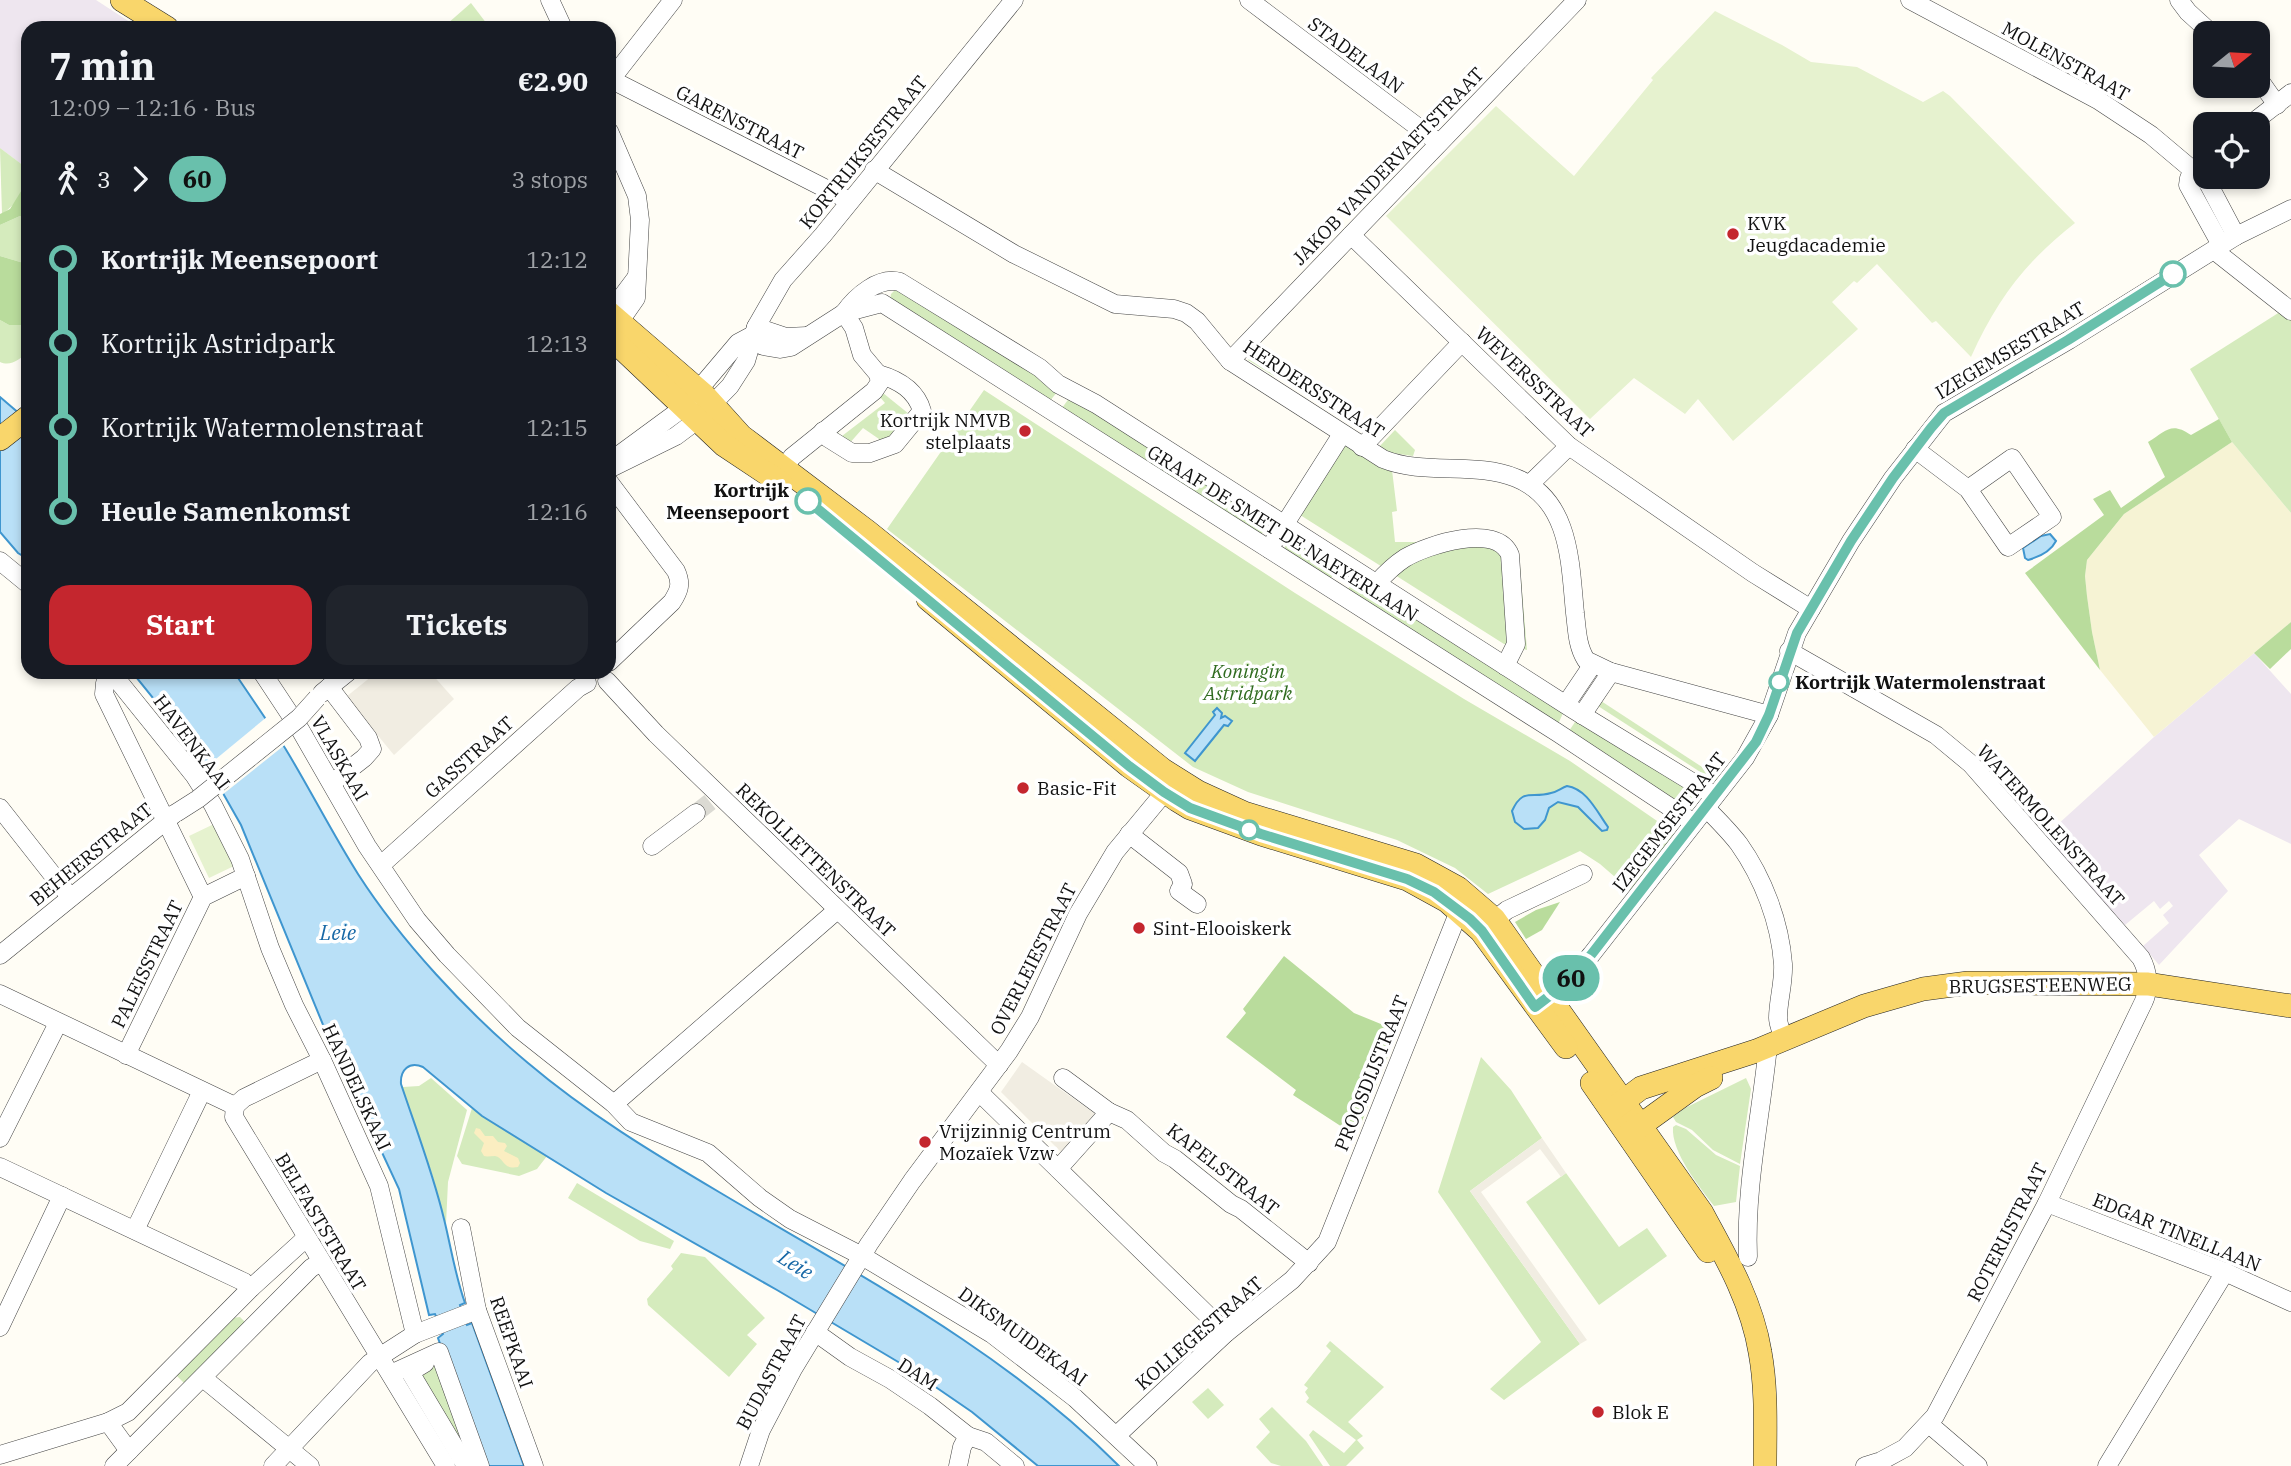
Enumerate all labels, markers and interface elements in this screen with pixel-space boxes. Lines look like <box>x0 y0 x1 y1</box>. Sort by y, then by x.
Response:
street label: STADELAAN <box>1303 11 1409 99</box>
street label: MOLENSTRAAT <box>1998 16 2134 106</box>
north arrow <box>2193 21 2270 98</box>
map controls <box>2193 21 2270 189</box>
text: 7 min <box>49 41 155 90</box>
street label: JAKOB VANDERVAETSTRAAT <box>1287 62 1489 270</box>
text: €2.90 <box>518 64 588 98</box>
street label: KORTRIJKSESTRAAT <box>794 71 932 233</box>
street label: GARENSTRAAT <box>672 79 808 165</box>
text: 12:09 – 12:16 · Bus <box>49 92 256 122</box>
button: locate <box>2193 112 2270 189</box>
icon: walk <box>49 160 87 198</box>
icon: forward <box>121 160 159 198</box>
text: 60 <box>183 163 212 195</box>
text: 3 <box>97 164 111 194</box>
text: 3 stops <box>511 164 588 194</box>
place label: KVK Jeugdacademie <box>1747 211 1886 257</box>
marker: KVK Jeugdacademie <box>1725 226 1741 242</box>
text: Kortrijk Meensepoort <box>101 242 378 276</box>
text: 12:12 <box>526 244 588 274</box>
unlabelled marker <box>2160 261 2186 287</box>
street label: IZEGEMSESTRAAT <box>1931 296 2089 404</box>
street label: WEVERSSTRAAT <box>1471 321 1599 443</box>
text: Kortrijk Astridpark <box>101 326 335 360</box>
text: 12:13 <box>526 328 588 358</box>
street label: HERDERSSTRAAT <box>1239 334 1389 444</box>
place label: Kortrijk NMVB stelplaats <box>880 408 1011 454</box>
text: Kortrijk Watermolenstraat <box>101 410 424 444</box>
text: 12:15 <box>526 412 588 442</box>
marker: Kortrijk NMVB stelplaats <box>1017 423 1033 439</box>
street label: GRAAF DE SMET DE NAEYERLAAN <box>1143 439 1423 627</box>
place label: Kortrijk Meensepoort <box>666 478 789 524</box>
marker: Kortrijk Meensepoort <box>795 488 821 514</box>
text: Heule Samenkomst <box>101 494 350 528</box>
text: 12:16 <box>526 496 588 526</box>
button: Start <box>49 585 312 665</box>
button: Tickets <box>326 585 588 665</box>
park label: Koningin Astridpark <box>1202 659 1293 705</box>
place label: Kortrijk Watermolenstraat <box>1795 670 2045 694</box>
marker: Kortrijk Watermolenstraat <box>1769 672 1789 692</box>
street label: HAVENKAAI <box>148 690 236 794</box>
street label: VLASKAAI <box>306 711 374 805</box>
street label: GASSTRAAT <box>420 711 518 803</box>
street label: WATERMOLENSTRAAT <box>1972 739 2130 911</box>
street label: IZEGEMSESTRAAT <box>1607 747 1731 897</box>
place label: Basic-Fit <box>1037 776 1117 800</box>
street label: REKOLLETTENSTRAAT <box>731 778 901 942</box>
marker: Basic-Fit <box>1015 780 1031 796</box>
street label: BEHEERSTRAAT <box>25 797 157 911</box>
unlabelled marker <box>1239 820 1259 840</box>
street label: OVERLEIESTRAAT <box>984 879 1082 1039</box>
street label: PALEISSTRAAT <box>106 896 188 1032</box>
place label: Sint-Elooiskerk <box>1153 916 1291 940</box>
water label: Leie <box>319 918 357 946</box>
marker: Sint-Elooiskerk <box>1131 920 1147 936</box>
line badge: 60 <box>1540 955 1602 1001</box>
text: 60 <box>1557 962 1585 994</box>
street label: BRUGSESTEENWEG <box>1948 971 2132 999</box>
street label: PROOSDIJSTRAAT <box>1329 992 1413 1154</box>
street label: HANDELSKAAI <box>317 1020 397 1154</box>
street label: KAPELSTRAAT <box>1162 1118 1284 1220</box>
place label: Vrijzinnig Centrum Mozaïek Vzw <box>939 1119 1111 1165</box>
marker: Vrijzinnig Centrum Mozaïek Vzw <box>917 1134 933 1150</box>
street label: BELFASTSTRAAT <box>270 1148 372 1296</box>
street label: ROTERIJSTRAAT <box>1962 1159 2052 1305</box>
street label: EDGAR TINELLAAN <box>2089 1187 2265 1277</box>
water label: Leie <box>772 1242 819 1286</box>
street label: KOLLEGESTRAAT <box>1130 1271 1268 1395</box>
street label: DIKSMUIDEKAAI <box>954 1281 1092 1391</box>
street label: REEPKAAI <box>485 1293 539 1391</box>
street label: BUDASTRAAT <box>731 1310 811 1434</box>
street label: DAM <box>894 1352 942 1396</box>
place label: Blok E <box>1612 1400 1669 1424</box>
marker: Blok E <box>1590 1404 1606 1420</box>

